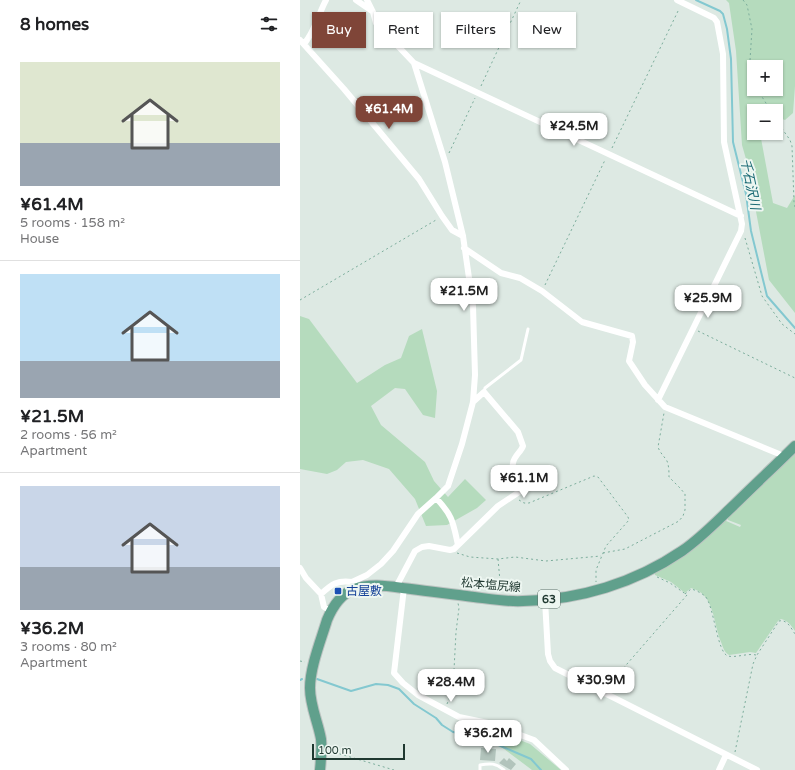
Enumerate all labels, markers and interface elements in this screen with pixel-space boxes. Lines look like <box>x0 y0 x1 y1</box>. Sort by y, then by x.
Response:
chip: Buy <box>312 12 366 48</box>
chip: Rent <box>374 12 433 48</box>
chip: Filters <box>441 12 510 48</box>
chip: New <box>518 12 576 48</box>
icon: filters <box>258 13 280 35</box>
text: 8 homes <box>20 14 89 35</box>
map controls <box>747 60 783 140</box>
button: + <box>747 60 783 96</box>
icon: home <box>114 88 186 160</box>
pin: ¥61.4M <box>356 96 422 130</box>
text: ¥61.4M <box>365 101 413 117</box>
button: − <box>747 104 783 140</box>
pin: ¥24.5M <box>541 113 607 147</box>
text: ¥24.5M <box>550 118 598 134</box>
water label: 千石沢川 <box>737 157 764 213</box>
text: ¥61.4M <box>20 194 84 215</box>
text: 5 rooms · 158 m² <box>20 215 125 231</box>
text: House <box>20 231 59 247</box>
pin: ¥21.5M <box>431 278 497 312</box>
text: ¥21.5M <box>440 283 488 299</box>
pin: ¥25.9M <box>675 285 741 319</box>
text: ¥25.9M <box>684 290 732 306</box>
icon: home <box>114 300 186 372</box>
text: ¥21.5M <box>20 406 84 427</box>
text: 2 rooms · 56 m² <box>20 427 117 443</box>
text: Apartment <box>20 443 87 459</box>
pin: ¥61.1M <box>491 465 557 499</box>
text: ¥61.1M <box>500 470 548 486</box>
icon: home <box>114 512 186 584</box>
street label: 松本塩尻線 <box>460 575 522 595</box>
place label: 古屋敷 <box>346 584 382 598</box>
marker: 古屋敷 <box>333 586 343 596</box>
road number: 63 <box>538 590 560 608</box>
text: ¥36.2M <box>20 618 84 639</box>
text: 3 rooms · 80 m² <box>20 639 117 655</box>
text: Apartment <box>20 655 87 671</box>
pin: ¥30.9M <box>568 667 634 701</box>
pin: ¥28.4M <box>418 669 484 703</box>
text: ¥30.9M <box>577 672 625 688</box>
text: ¥28.4M <box>427 674 475 690</box>
pin: ¥36.2M <box>455 720 521 754</box>
text: ¥36.2M <box>464 725 512 741</box>
scale bar <box>312 742 405 761</box>
text: 100 m <box>318 744 352 757</box>

